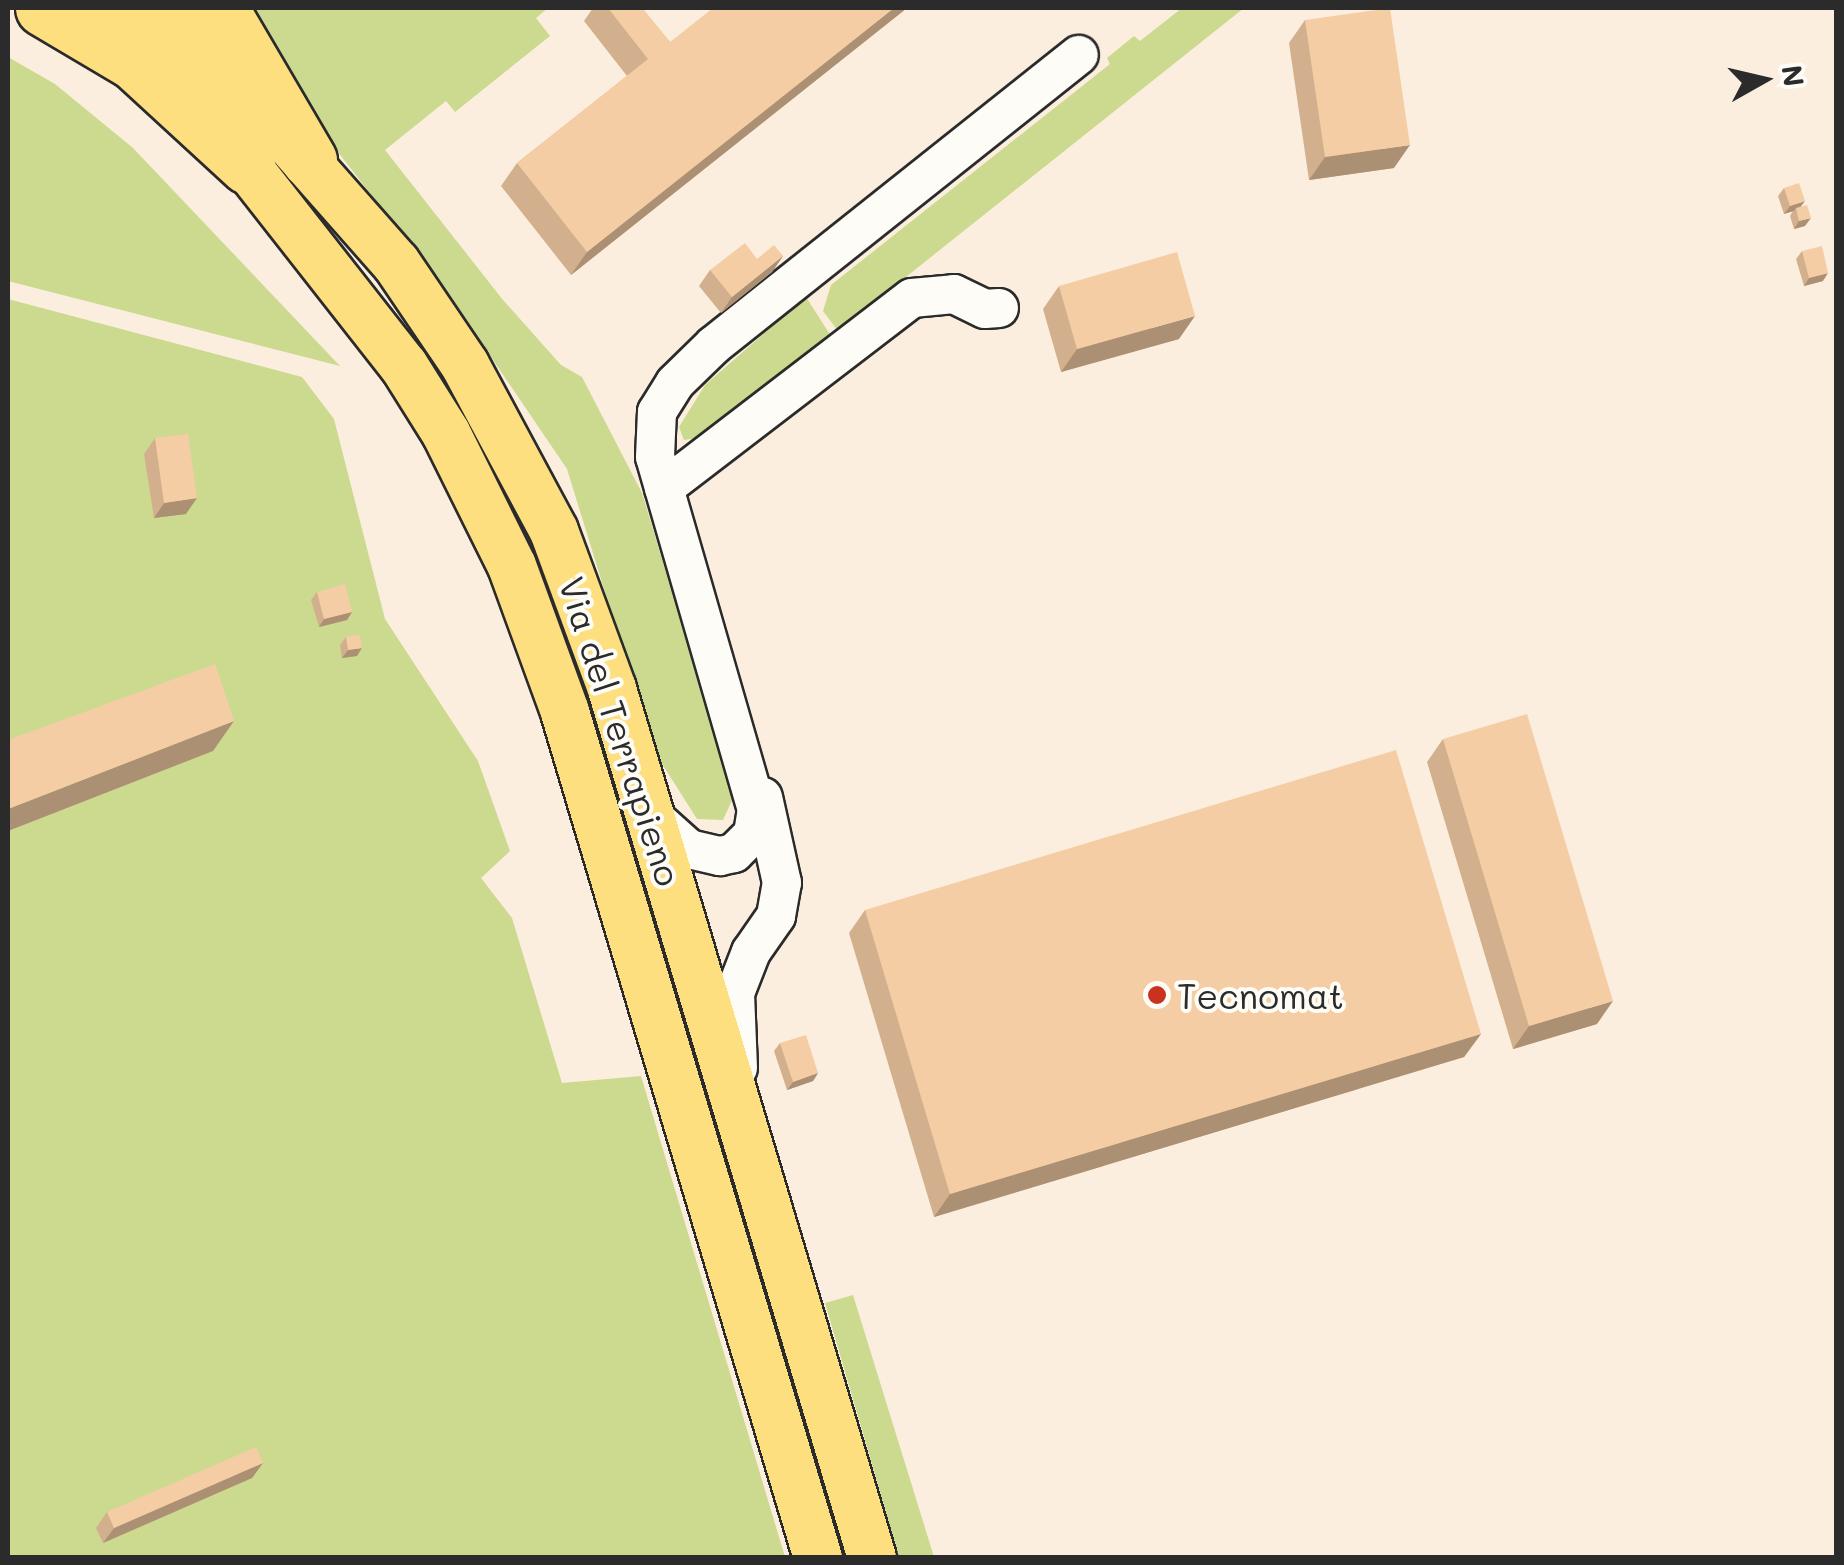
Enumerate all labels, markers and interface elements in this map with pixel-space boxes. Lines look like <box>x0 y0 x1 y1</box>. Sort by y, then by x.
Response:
north arrow <box>1714 30 1814 130</box>
text: N <box>1774 63 1813 89</box>
street label: Via del Terrapieno <box>551 571 691 891</box>
place label: Tecnomat <box>1177 974 1344 1016</box>
marker: Tecnomat <box>1146 984 1168 1006</box>

